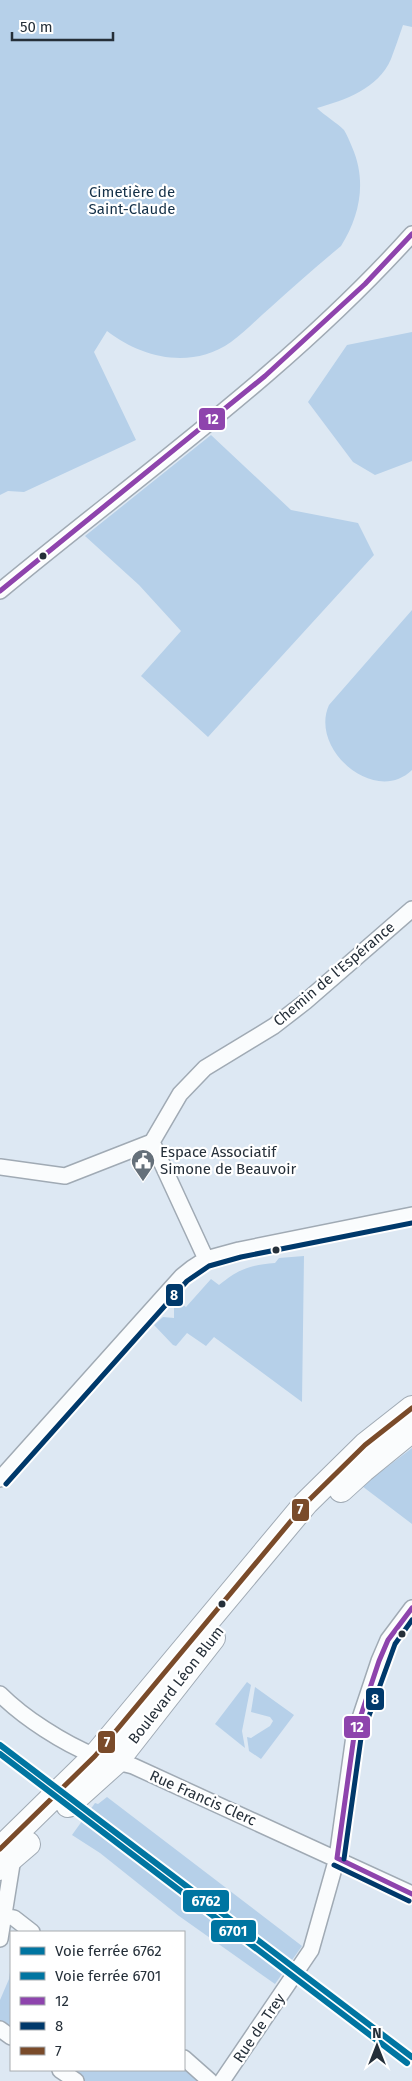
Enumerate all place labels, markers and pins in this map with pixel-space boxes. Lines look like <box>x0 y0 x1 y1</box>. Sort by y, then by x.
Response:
unlabelled marker <box>38 551 48 561</box>
place label: Espace Associatif Simone de Beauvoir <box>160 1143 296 1178</box>
public building icon: Espace Associatif Simone de Beauvoir <box>130 1148 156 1182</box>
unlabelled marker <box>271 1245 281 1255</box>
unlabelled marker <box>217 1599 227 1609</box>
unlabelled marker <box>397 1629 407 1639</box>

